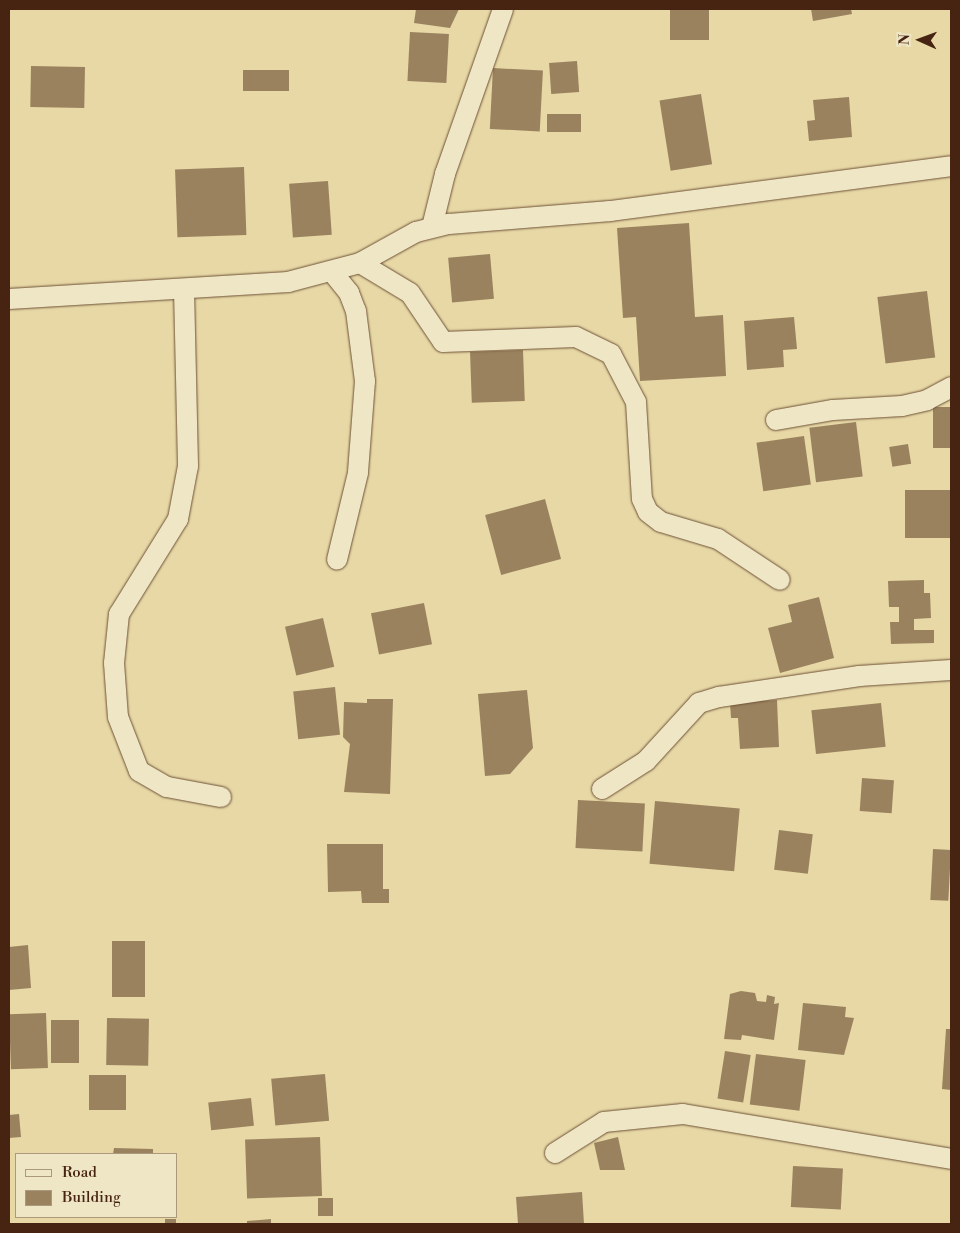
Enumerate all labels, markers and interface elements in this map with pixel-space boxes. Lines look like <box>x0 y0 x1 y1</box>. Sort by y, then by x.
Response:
north arrow <box>895 15 945 65</box>
text: N <box>896 34 914 45</box>
legend <box>15 1153 178 1218</box>
text: Road <box>62 1163 97 1182</box>
text: Building <box>62 1188 121 1207</box>

